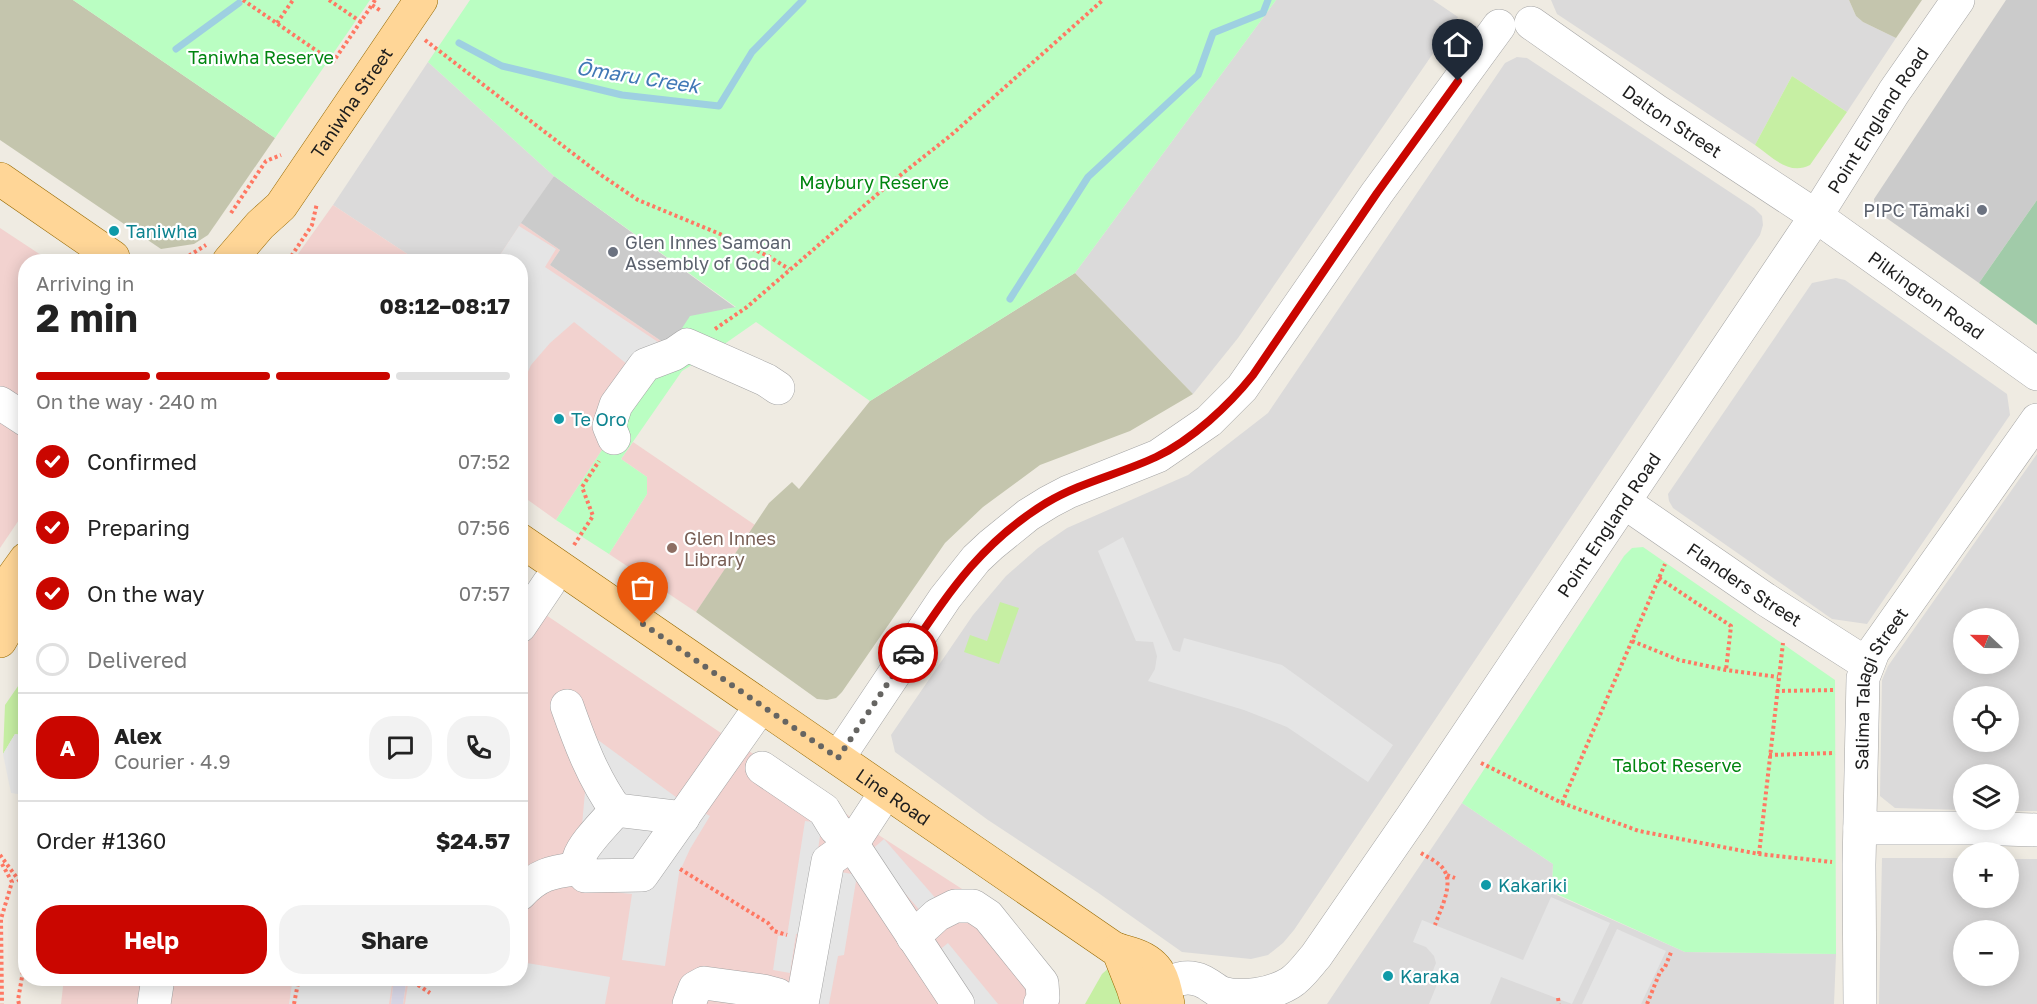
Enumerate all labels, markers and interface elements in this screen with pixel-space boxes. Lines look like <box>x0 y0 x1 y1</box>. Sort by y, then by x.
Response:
pin <box>1432 19 1483 81</box>
icon: home <box>1441 28 1474 61</box>
street label: Taniwha Street <box>306 43 397 162</box>
street label: Point England Road <box>1822 43 1933 197</box>
park label: Taniwha Reserve <box>188 46 334 68</box>
water label: Ōmaru Creek <box>575 54 704 98</box>
street label: Dalton Street <box>1618 80 1726 162</box>
park label: Maybury Reserve <box>799 171 949 193</box>
place label: PIPC Tāmaki <box>1863 199 1970 221</box>
marker: PIPC Tāmaki <box>1975 203 1989 217</box>
place label: Taniwha <box>126 220 197 242</box>
marker: Taniwha <box>107 224 121 238</box>
place label: Glen Innes Samoan Assembly of God <box>625 231 791 274</box>
marker: Glen Innes Samoan Assembly of God <box>606 245 620 259</box>
street label: Pilkington Road <box>1864 246 1989 344</box>
text: Arriving in <box>36 271 134 295</box>
text: 08:12–08:17 <box>379 292 510 319</box>
text: 2 min <box>36 294 138 341</box>
text: On the way · 240 m <box>36 389 218 413</box>
place label: Te Oro <box>571 408 626 430</box>
marker: Te Oro <box>552 412 566 426</box>
icon: check <box>36 445 69 478</box>
text: Confirmed <box>87 448 197 475</box>
street label: Point England Road <box>1552 448 1665 601</box>
text: 07:52 <box>458 449 510 473</box>
icon: check <box>36 511 69 544</box>
text: Preparing <box>87 514 190 541</box>
text: 07:56 <box>457 515 510 539</box>
place label: Glen Innes Library <box>684 527 776 570</box>
street label: Flanders Street <box>1683 538 1806 631</box>
marker: Glen Innes Library <box>665 541 679 555</box>
pin <box>617 562 668 624</box>
icon: bag <box>626 571 659 604</box>
icon: check <box>36 577 69 610</box>
text: On the way <box>87 580 205 607</box>
text: 07:57 <box>459 581 510 605</box>
street label: Salima Talagi Street <box>1850 603 1912 770</box>
north arrow <box>1953 608 2019 674</box>
map controls <box>1953 608 2019 986</box>
courier <box>878 623 938 683</box>
icon: car <box>892 637 925 670</box>
text: Delivered <box>87 646 187 673</box>
button: locate <box>1953 686 2019 752</box>
button: chat <box>369 716 432 779</box>
button: phone <box>447 716 510 779</box>
text: Alex <box>114 722 162 749</box>
text: A <box>60 734 75 761</box>
text: Courier · 4.9 <box>114 749 231 773</box>
park label: Talbot Reserve <box>1612 754 1742 776</box>
street label: Line Road <box>852 763 935 830</box>
button: layers <box>1953 764 2019 830</box>
text: Order #1360 <box>36 827 166 854</box>
text: $24.57 <box>436 827 510 854</box>
button: + <box>1953 842 2019 908</box>
place label: Kakariki <box>1498 874 1567 896</box>
marker: Kakariki <box>1479 878 1493 892</box>
button: Help <box>36 905 267 974</box>
button: Share <box>279 905 510 974</box>
button: − <box>1953 920 2019 986</box>
place label: Karaka <box>1400 965 1460 987</box>
marker: Karaka <box>1381 969 1395 983</box>

